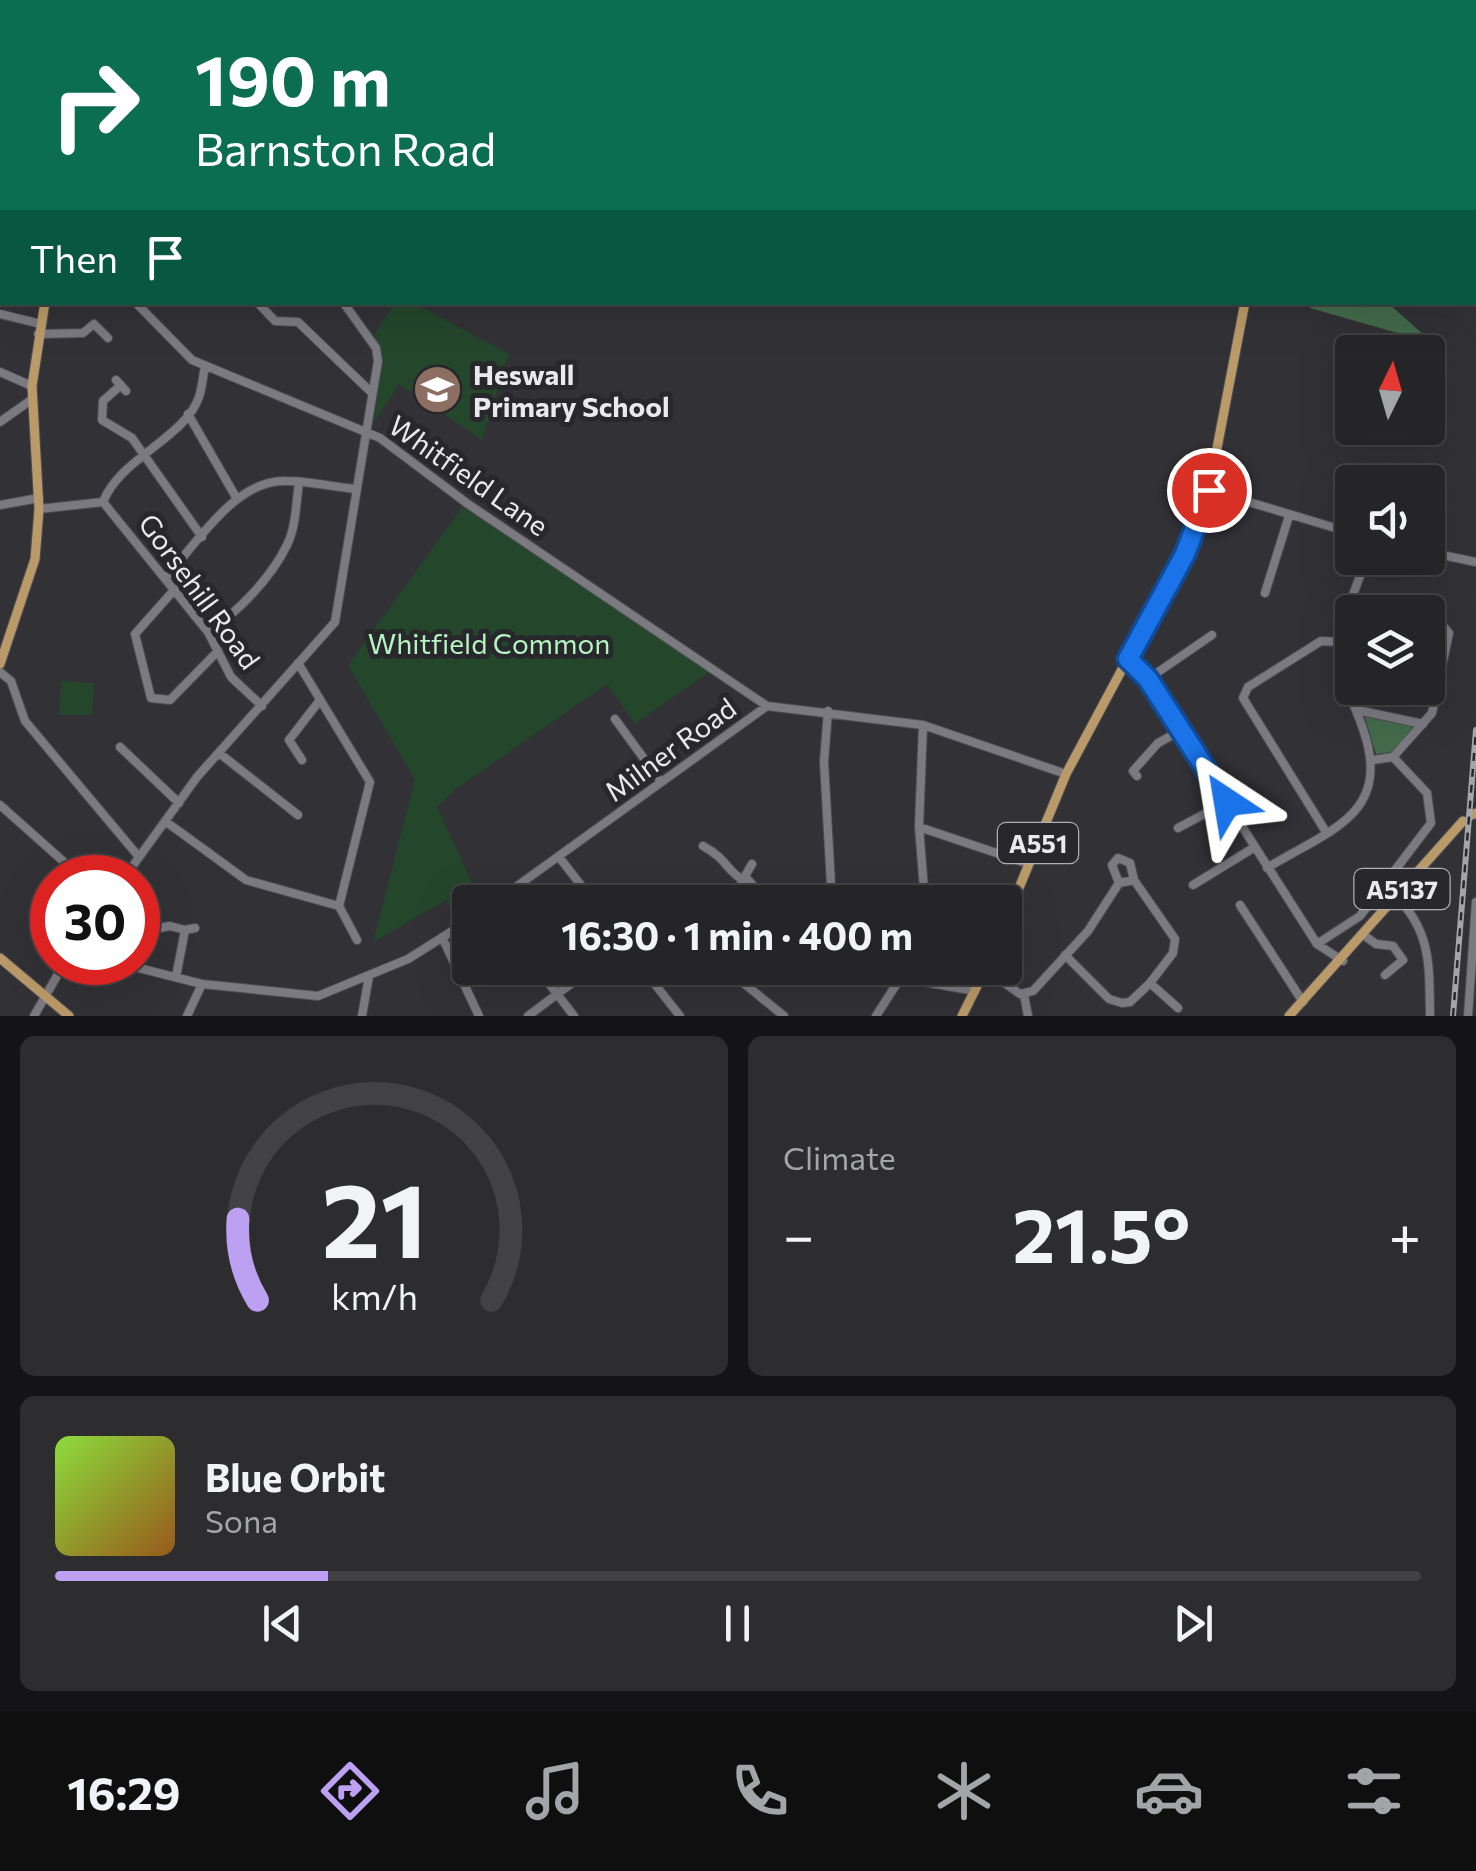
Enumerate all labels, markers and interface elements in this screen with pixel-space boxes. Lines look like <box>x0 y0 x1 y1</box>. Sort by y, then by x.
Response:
text: 190 m <box>195 35 391 120</box>
icon: right <box>30 40 160 170</box>
text: Barnston Road <box>195 120 496 175</box>
icon: arrive <box>138 230 193 285</box>
text: Then <box>30 234 118 281</box>
north arrow <box>1335 335 1445 445</box>
map controls <box>1335 335 1445 705</box>
place label: Heswall Primary School <box>473 357 670 423</box>
school or university icon: Heswall Primary School <box>412 364 464 416</box>
street label: Whitfield Lane <box>383 408 555 542</box>
pin <box>1167 448 1252 533</box>
icon: arrive <box>1182 463 1237 518</box>
button: sound <box>1335 465 1445 575</box>
street label: Gorsehill Road <box>132 507 268 675</box>
button: layers <box>1335 595 1445 705</box>
park label: Whitfield Common <box>368 626 610 660</box>
street label: Milner Road <box>598 690 742 808</box>
position arrow <box>1175 750 1279 854</box>
road number: A551 <box>998 823 1078 863</box>
speed limit sign: 30 <box>30 855 160 985</box>
road number: A5137 <box>1354 869 1450 909</box>
text: 16:30 · 1 min · 400 m <box>561 911 913 958</box>
text: Climate <box>783 1137 896 1177</box>
text: 21 <box>321 1152 427 1279</box>
text: 21.5° <box>1012 1187 1191 1278</box>
text: − <box>783 1200 814 1267</box>
text: + <box>1389 1200 1421 1267</box>
text: km/h <box>331 1274 417 1317</box>
text: Blue Orbit <box>205 1453 385 1500</box>
text: Sona <box>205 1500 278 1540</box>
icon: previous <box>255 1596 310 1651</box>
icon: pause <box>710 1596 765 1651</box>
icon: next <box>1166 1596 1221 1651</box>
icon: directions <box>315 1756 385 1826</box>
icon: music <box>520 1756 590 1826</box>
icon: phone <box>725 1756 795 1826</box>
icon: climate <box>929 1756 999 1826</box>
icon: car <box>1134 1756 1204 1826</box>
icon: filters <box>1339 1756 1409 1826</box>
text: 16:29 <box>67 1764 180 1819</box>

